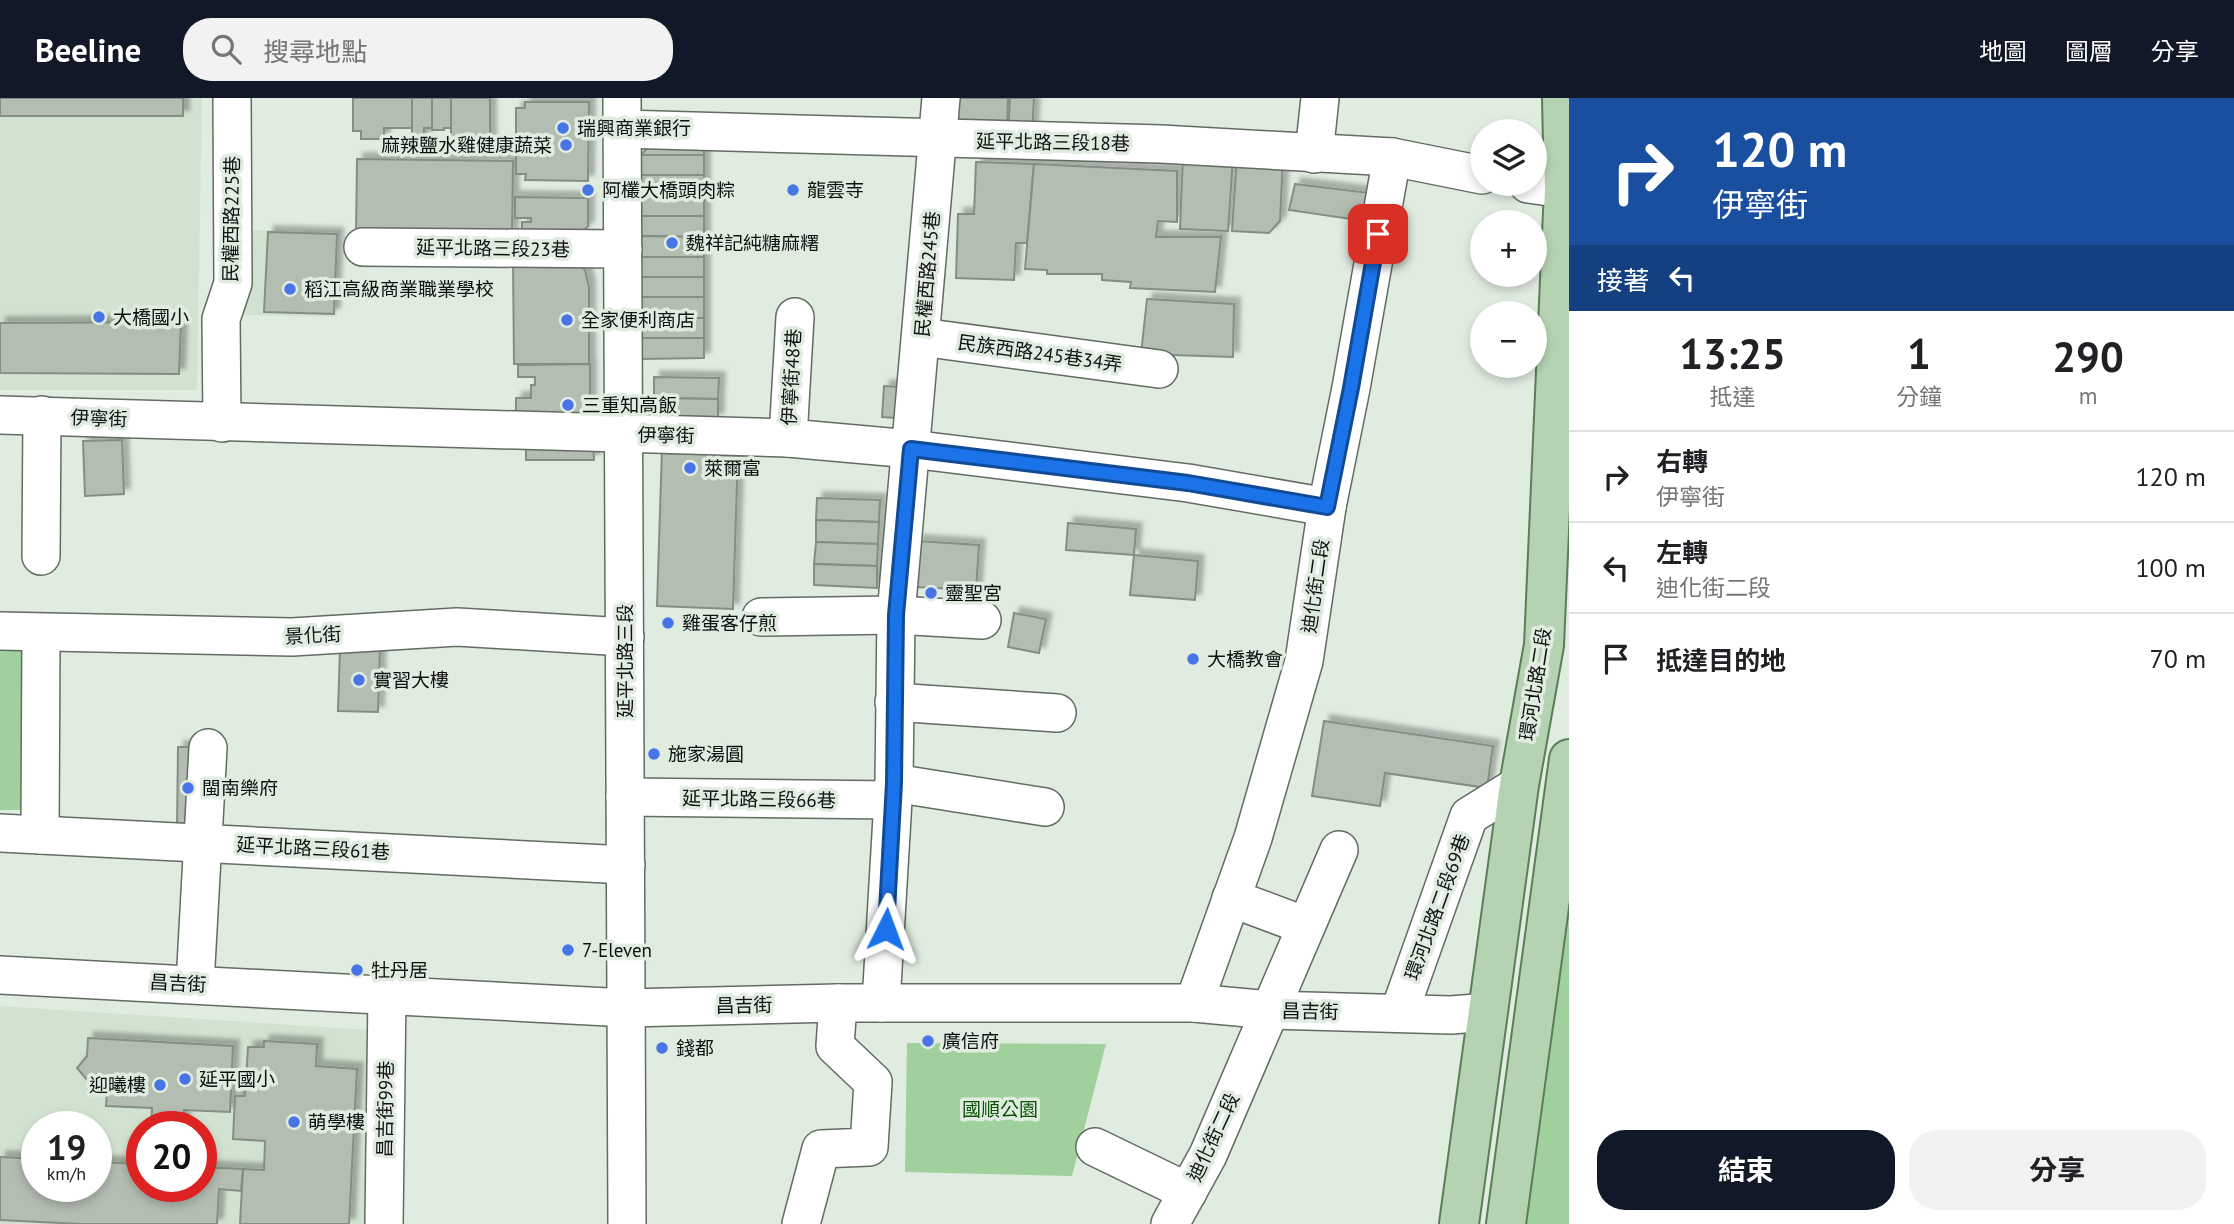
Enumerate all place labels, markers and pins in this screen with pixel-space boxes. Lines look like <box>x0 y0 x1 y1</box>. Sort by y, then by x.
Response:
place label: 瑞興商業銀行 <box>577 116 691 140</box>
marker: 瑞興商業銀行 <box>555 120 571 136</box>
place label: 麻辣鹽水雞健康蔬菜 <box>381 133 552 157</box>
marker: 麻辣鹽水雞健康蔬菜 <box>558 137 574 153</box>
place label: 阿欉大橋頭肉粽 <box>602 178 735 202</box>
place label: 龍雲寺 <box>807 178 864 202</box>
marker: 阿欉大橋頭肉粽 <box>580 182 596 198</box>
marker: 龍雲寺 <box>785 182 801 198</box>
pin <box>1348 204 1408 264</box>
place label: 魏祥記純糖麻糬 <box>686 231 819 255</box>
marker: 魏祥記純糖麻糬 <box>664 235 680 251</box>
place label: 稻江高級商業職業學校 <box>304 277 494 301</box>
marker: 稻江高級商業職業學校 <box>282 281 298 297</box>
place label: 大橋國小 <box>113 305 189 329</box>
place label: 全家便利商店 <box>581 308 695 332</box>
marker: 大橋國小 <box>91 309 107 325</box>
marker: 全家便利商店 <box>559 312 575 328</box>
place label: 三重知高飯 <box>582 393 677 417</box>
marker: 三重知高飯 <box>560 397 576 413</box>
place label: 萊爾富 <box>704 456 761 480</box>
marker: 萊爾富 <box>682 460 698 476</box>
place label: 靈聖宮 <box>945 581 1002 605</box>
marker: 靈聖宮 <box>923 585 939 601</box>
place label: 雞蛋客仔煎 <box>682 611 777 635</box>
marker: 雞蛋客仔煎 <box>660 615 676 631</box>
place label: 大橋教會 <box>1207 647 1283 671</box>
marker: 大橋教會 <box>1185 651 1201 667</box>
place label: 實習大樓 <box>373 668 449 692</box>
marker: 實習大樓 <box>351 672 367 688</box>
place label: 施家湯圓 <box>668 742 744 766</box>
marker: 施家湯圓 <box>646 746 662 762</box>
place label: 閩南樂府 <box>202 776 278 800</box>
marker: 閩南樂府 <box>180 780 196 796</box>
place label: 7-Eleven <box>582 938 652 962</box>
marker: 7-Eleven <box>560 942 576 958</box>
place label: 牡丹居 <box>371 958 428 982</box>
marker: 牡丹居 <box>349 962 365 978</box>
place label: 廣信府 <box>942 1029 999 1053</box>
marker: 廣信府 <box>920 1033 936 1049</box>
place label: 錢都 <box>676 1036 714 1060</box>
marker: 錢都 <box>654 1040 670 1056</box>
place label: 延平國小 <box>199 1067 275 1091</box>
marker: 延平國小 <box>177 1071 193 1087</box>
place label: 迎曦樓 <box>89 1073 146 1097</box>
marker: 迎曦樓 <box>152 1077 168 1093</box>
place label: 萌學樓 <box>308 1110 365 1134</box>
marker: 萌學樓 <box>286 1114 302 1130</box>

